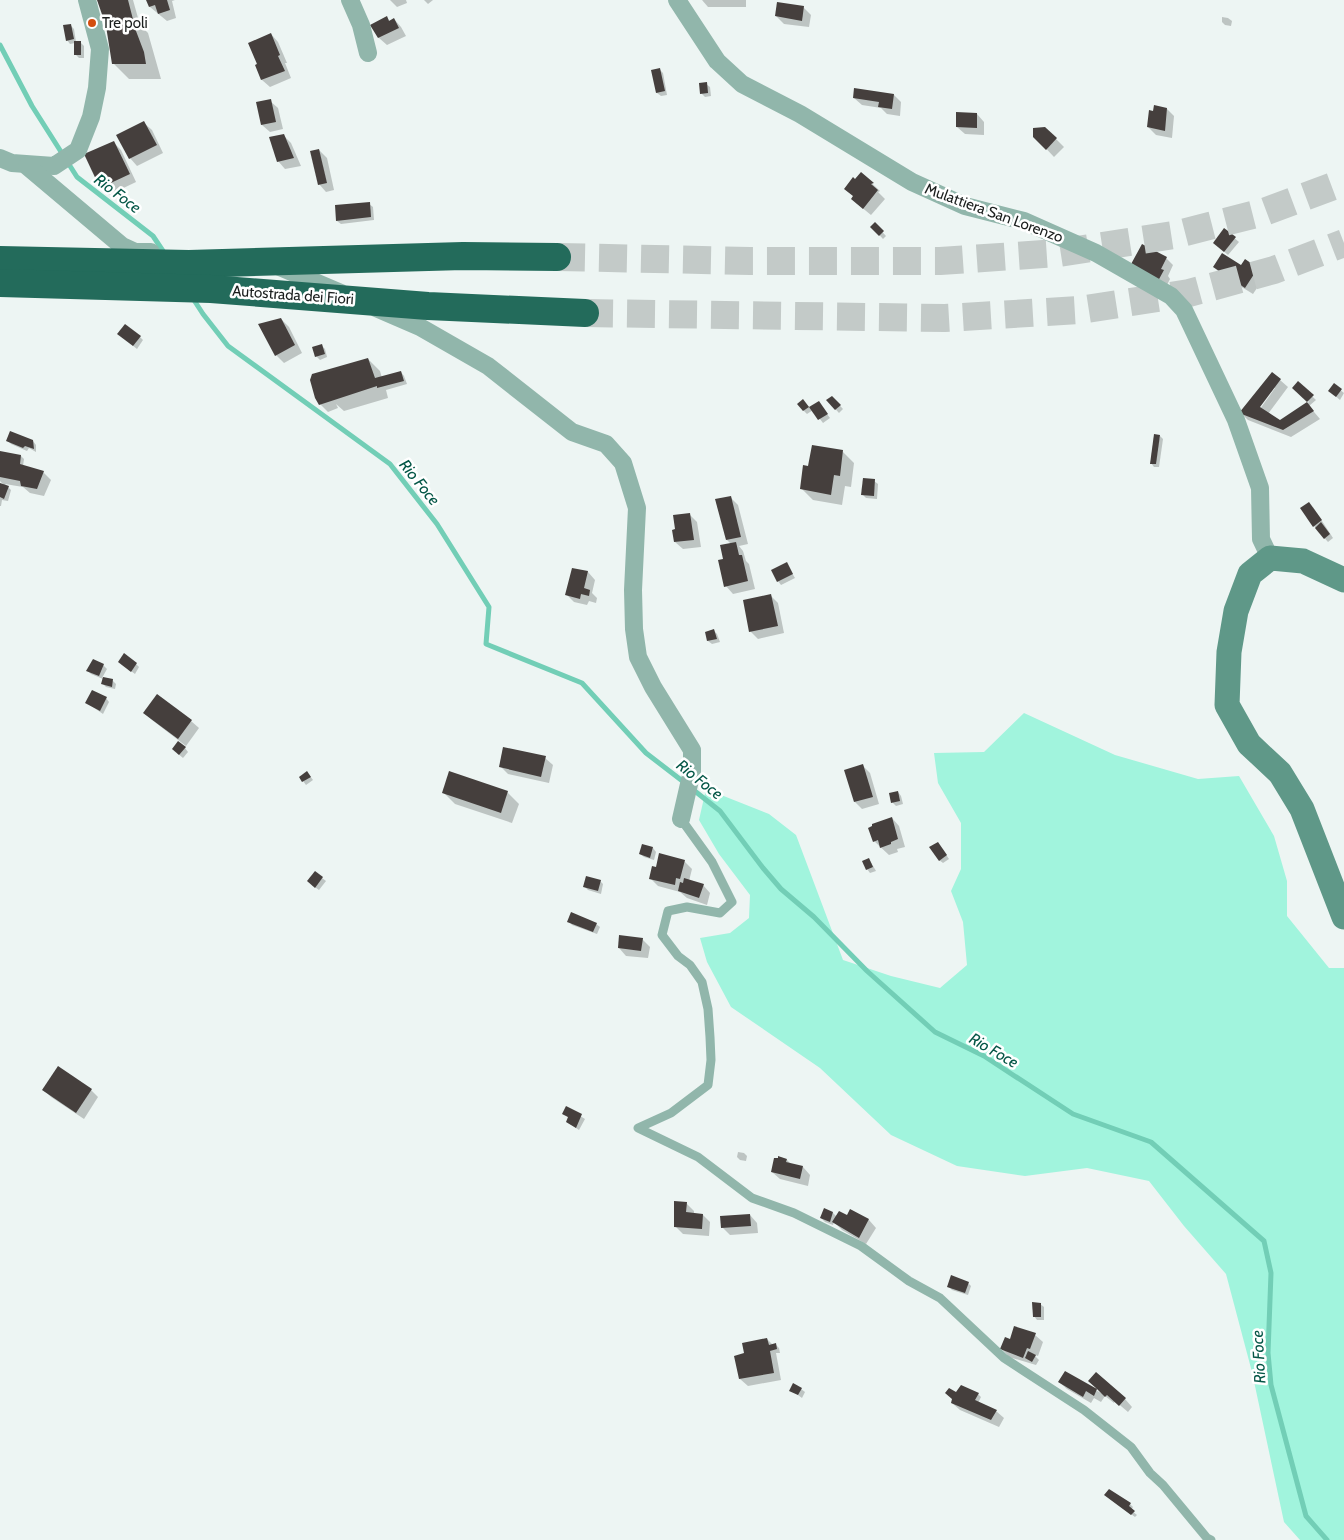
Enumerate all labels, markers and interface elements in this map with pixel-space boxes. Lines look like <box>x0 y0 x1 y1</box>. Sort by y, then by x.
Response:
place label: Tre poli <box>102 14 148 32</box>
marker: Tre poli <box>86 17 98 29</box>
water label: Rio Foce <box>91 170 145 217</box>
street label: Mulattiera San Lorenzo <box>922 180 1066 246</box>
street label: Autostrada dei Fiori <box>232 282 354 308</box>
water label: Rio Foce <box>395 456 444 509</box>
water label: Rio Foce <box>673 755 727 803</box>
water label: Rio Foce <box>966 1029 1022 1072</box>
water label: Rio Foce <box>1248 1330 1269 1384</box>

